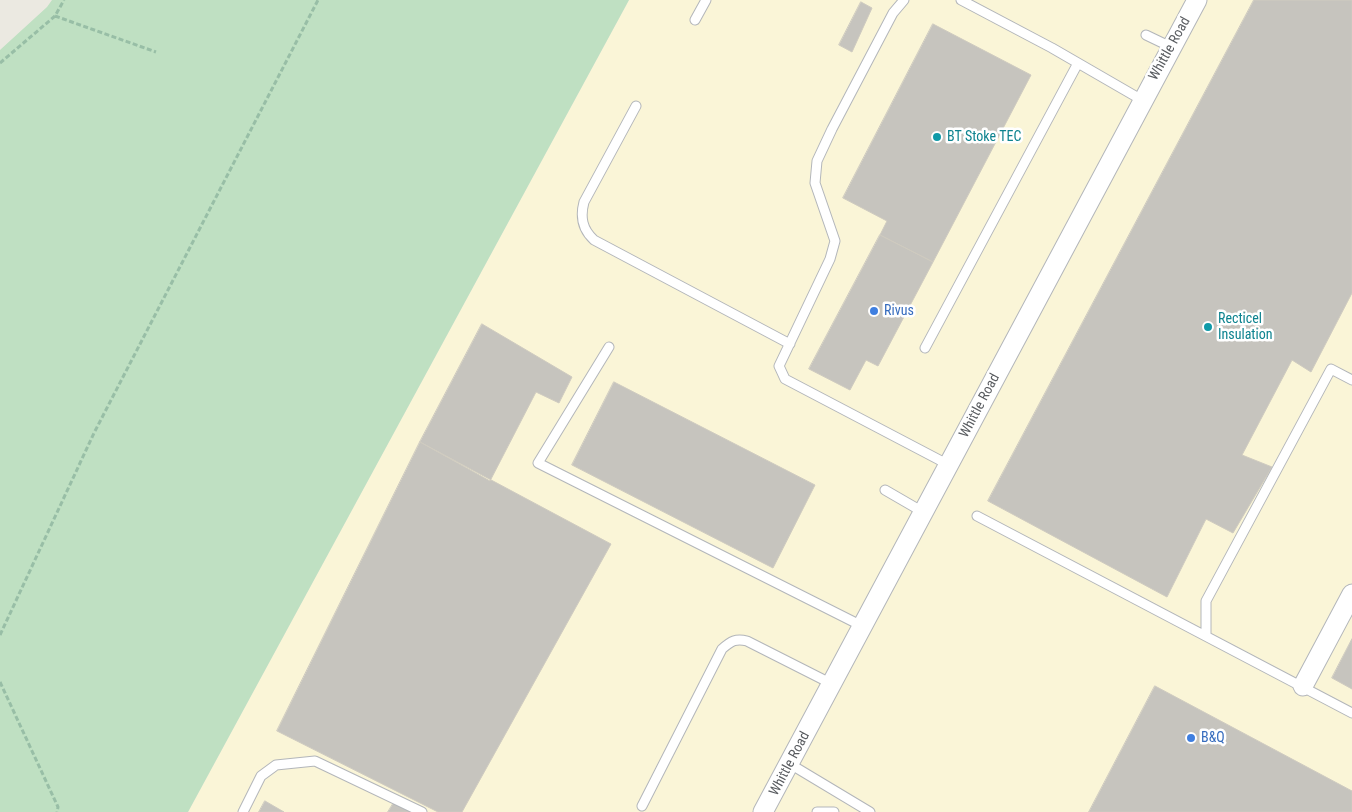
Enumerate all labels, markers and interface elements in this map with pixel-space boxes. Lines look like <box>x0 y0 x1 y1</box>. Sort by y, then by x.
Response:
street label: Whittle Road <box>1146 14 1194 84</box>
place label: BT Stoke TEC <box>947 129 1021 145</box>
marker: BT Stoke TEC <box>931 131 943 143</box>
place label: Rivus <box>884 303 914 319</box>
marker: Rivus <box>868 305 880 317</box>
place label: Recticel Insulation <box>1218 311 1273 344</box>
marker: Recticel Insulation <box>1202 321 1214 333</box>
street label: Whittle Road <box>956 371 1004 441</box>
street label: Whittle Road <box>766 729 814 799</box>
place label: B&Q <box>1201 730 1225 746</box>
marker: B&Q <box>1185 732 1197 744</box>

